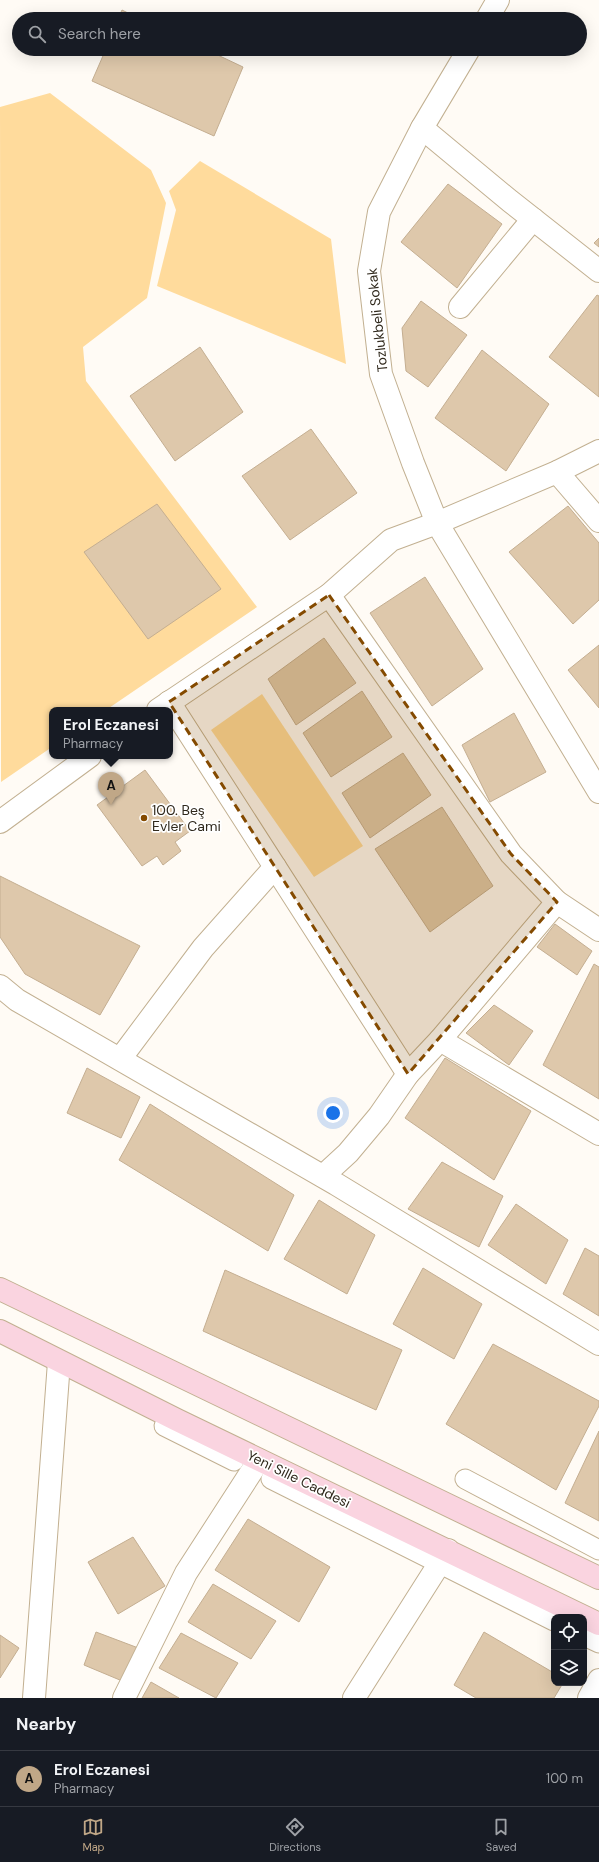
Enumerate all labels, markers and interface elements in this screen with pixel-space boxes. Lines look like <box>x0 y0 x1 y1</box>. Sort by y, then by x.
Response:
search box <box>12 12 587 56</box>
icon: search <box>26 23 48 45</box>
text: Search here <box>58 24 141 44</box>
street label: Tozlukbeli Sokak <box>363 267 391 373</box>
popup <box>49 707 173 759</box>
text: Erol Eczanesi <box>63 715 159 735</box>
text: Pharmacy <box>63 735 123 752</box>
pin: A <box>98 772 124 805</box>
place label: 100. Beş Evler Cami <box>152 801 221 835</box>
marker: 100. Beş Evler Cami <box>139 813 149 823</box>
your location <box>323 1103 343 1123</box>
street label: Yeni Sille Caddesi <box>244 1446 354 1512</box>
map controls <box>551 1614 587 1686</box>
button: locate <box>551 1614 587 1650</box>
button: layers <box>551 1650 587 1686</box>
text: Nearby <box>16 1713 76 1735</box>
text: Erol Eczanesi <box>54 1760 150 1780</box>
text: A <box>24 1770 34 1787</box>
text: 100 m <box>546 1770 583 1787</box>
text: Pharmacy <box>54 1780 114 1797</box>
tab: Map <box>82 1816 105 1854</box>
tab: Directions <box>269 1816 321 1854</box>
tab: Saved <box>486 1816 517 1854</box>

